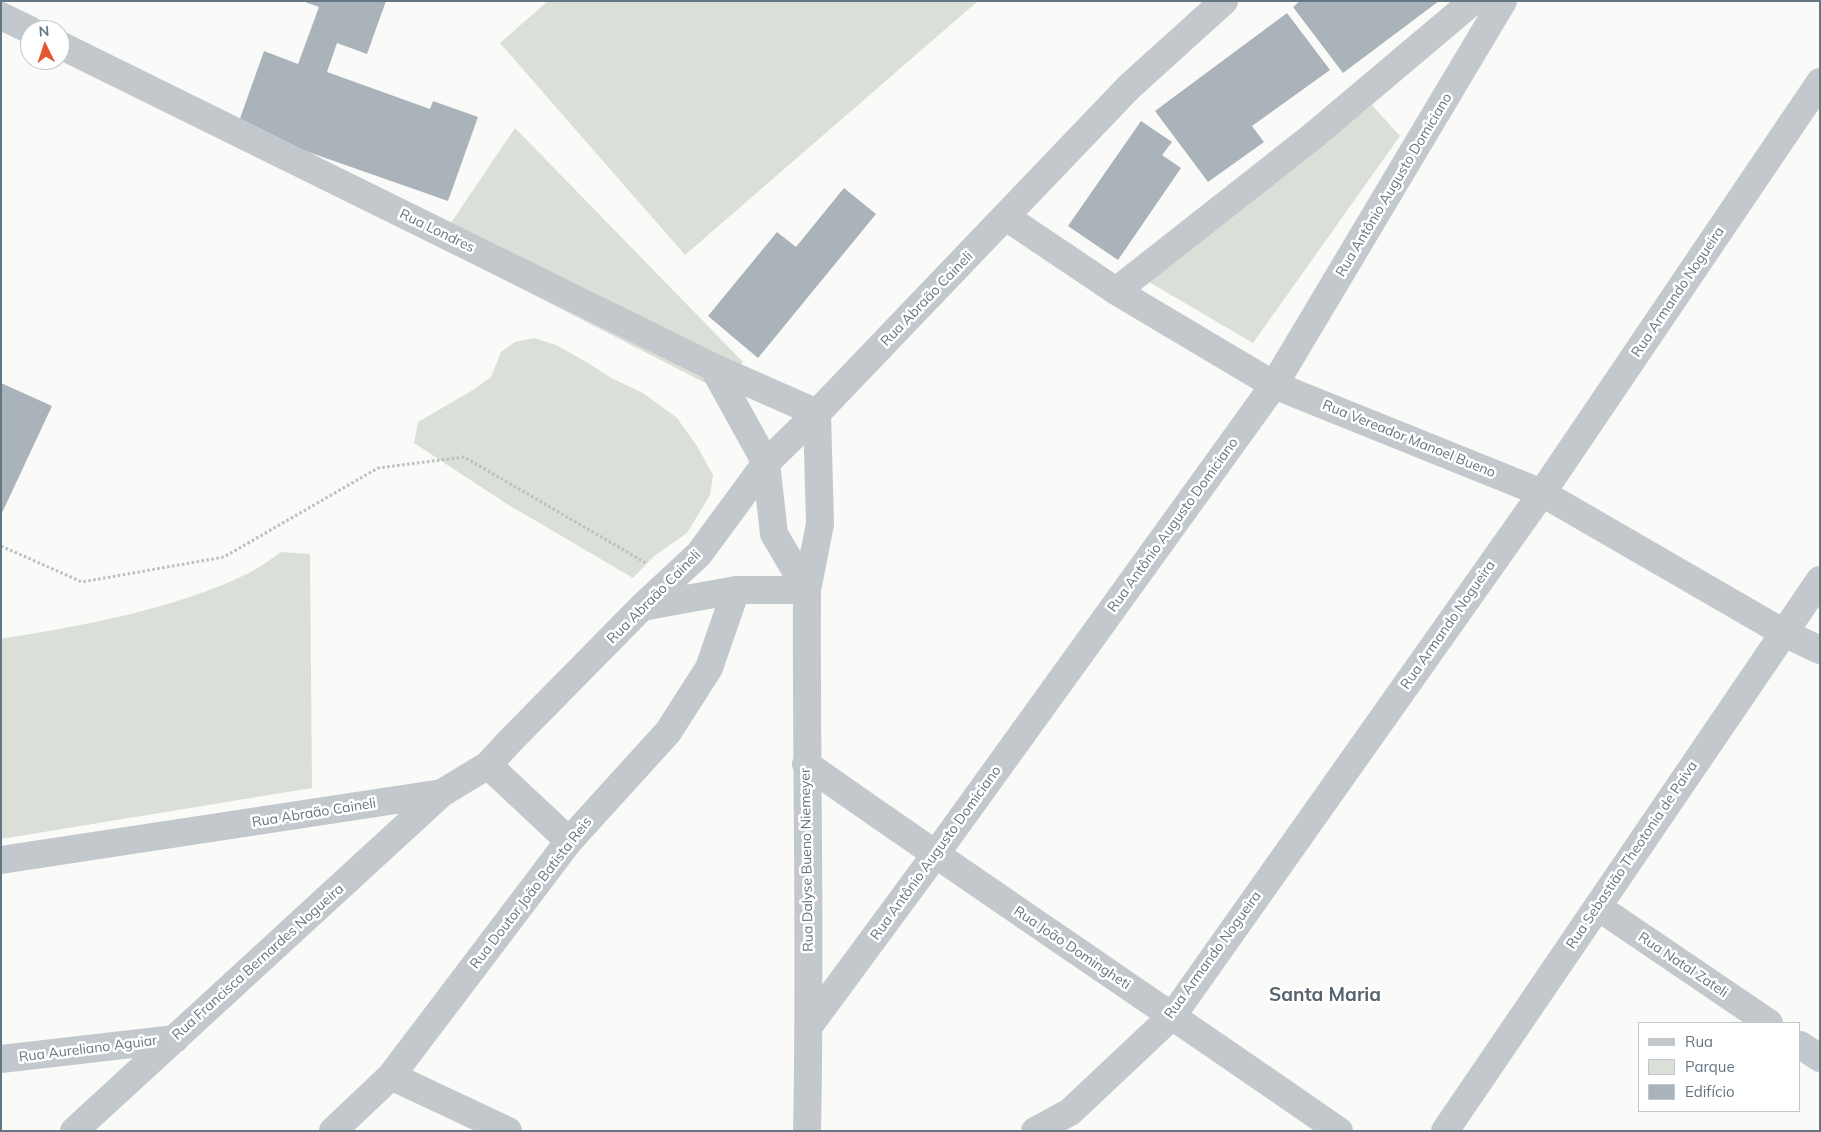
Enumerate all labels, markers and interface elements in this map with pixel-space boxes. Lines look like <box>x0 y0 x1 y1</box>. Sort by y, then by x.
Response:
north arrow <box>20 20 70 70</box>
text: N <box>38 22 50 40</box>
street label: Rua Antônio Augusto Domiciano <box>1332 90 1456 280</box>
street label: Rua Londres <box>397 206 477 256</box>
street label: Rua Armando Nogueira <box>1628 224 1728 360</box>
street label: Rua Abraão Caineli <box>877 248 977 350</box>
street label: Rua Vereador Manoel Bueno <box>1320 397 1498 481</box>
street label: Rua Antônio Augusto Domiciano <box>1104 435 1242 615</box>
street label: Rua Abraão Caineli <box>604 547 704 647</box>
street label: Rua Armando Nogueira <box>1397 557 1499 693</box>
street label: Rua Sebastião Theotonia de Paiva <box>1563 758 1701 952</box>
street label: Rua Antônio Augusto Domiciano <box>867 763 1005 943</box>
street label: Rua Dalyse Bueno Niemeyer <box>797 768 817 952</box>
street label: Rua Abraão Caineli <box>251 795 377 831</box>
street label: Rua Doutor João Batista Reis <box>467 814 595 972</box>
street label: Rua Francisca Bernardes Nogueira <box>169 880 347 1044</box>
street label: Rua Armando Nogueira <box>1161 888 1265 1022</box>
street label: Rua João Domingheti <box>1010 903 1134 993</box>
street label: Rua Natal Zateli <box>1635 929 1731 1001</box>
district label: Santa Maria <box>1269 984 1381 1006</box>
legend <box>1638 1022 1801 1112</box>
street label: Rua Aureliano Aguiar <box>18 1032 158 1066</box>
text: Rua <box>1685 1032 1713 1051</box>
text: Parque <box>1685 1057 1735 1076</box>
text: Edifício <box>1685 1082 1735 1101</box>

